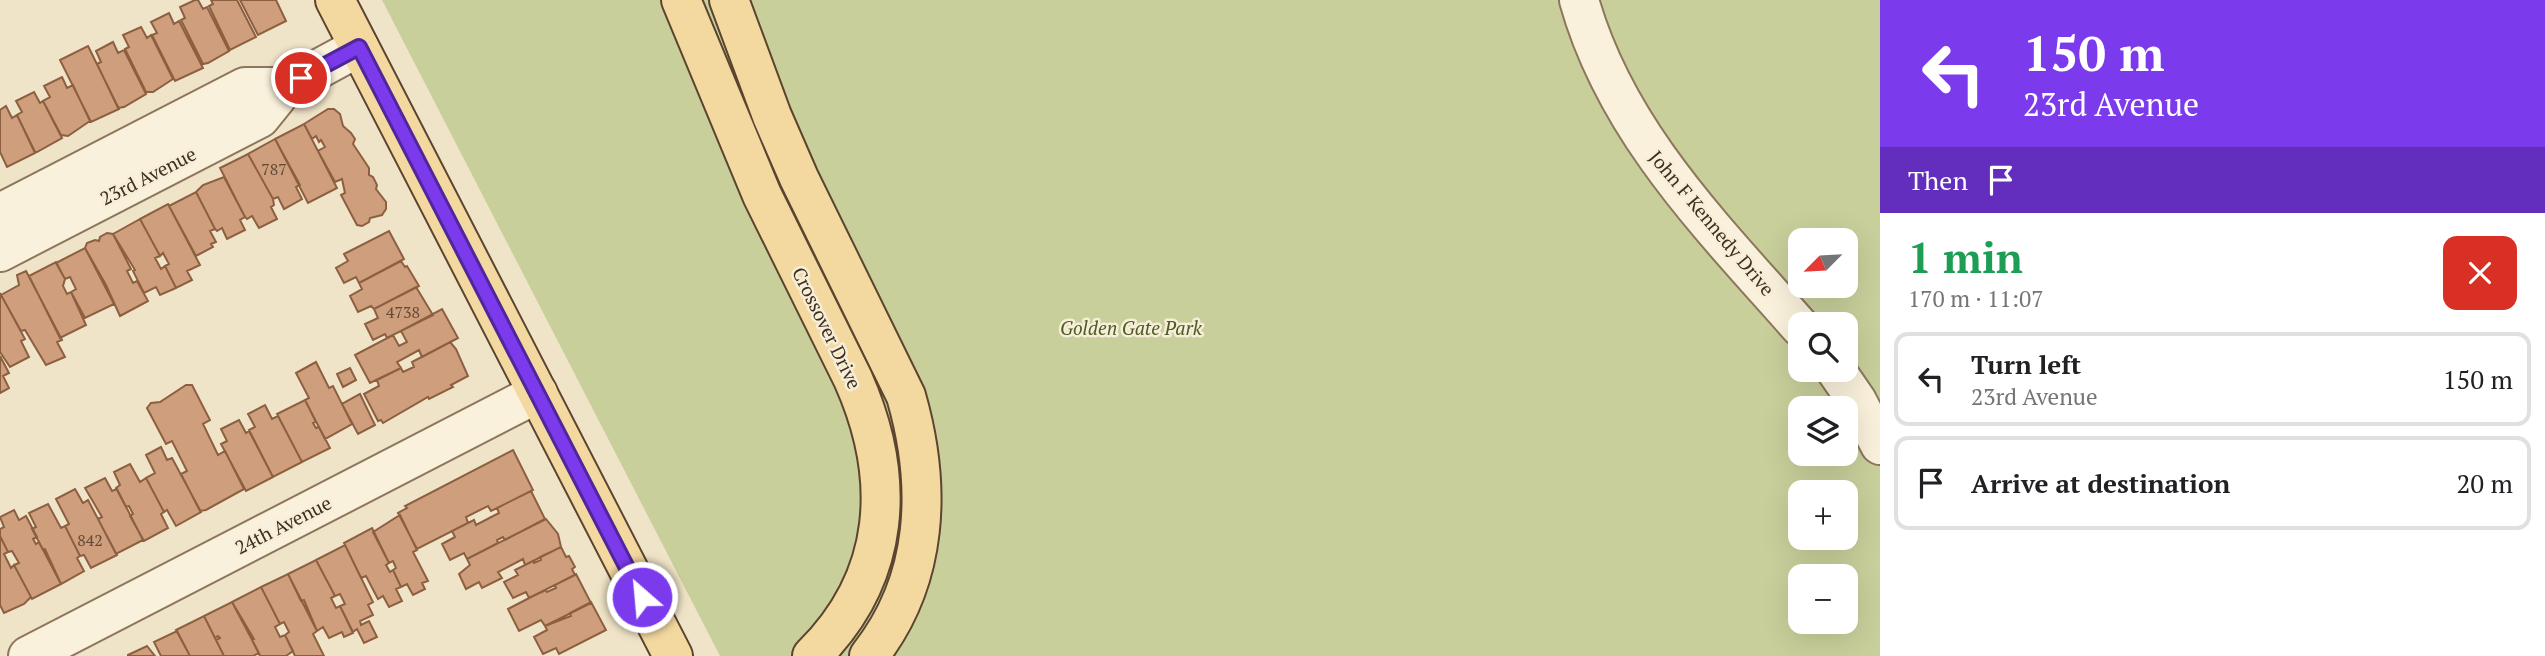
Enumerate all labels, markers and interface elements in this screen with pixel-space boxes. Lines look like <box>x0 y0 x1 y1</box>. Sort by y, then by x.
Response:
text: 150 m <box>2023 20 2165 85</box>
icon: left <box>1908 28 1999 119</box>
pin <box>271 48 331 108</box>
icon: arrive <box>282 59 320 97</box>
text: 23rd Avenue <box>2023 83 2199 125</box>
street label: 23rd Avenue <box>96 141 200 210</box>
street label: John F Kennedy Drive <box>1644 145 1780 300</box>
house number: 787 <box>261 158 287 180</box>
icon: arrive <box>1982 161 2020 199</box>
text: Then <box>1908 163 1968 197</box>
north arrow <box>1788 228 1858 298</box>
map controls <box>1788 228 1858 634</box>
text: 1 min <box>1908 229 2023 285</box>
button: close <box>2443 236 2517 310</box>
street label: Crossover Drive <box>787 263 868 393</box>
text: 170 m · 11:07 <box>1908 283 2043 314</box>
house number: 4738 <box>386 301 420 323</box>
button: search <box>1788 312 1858 382</box>
park label: Golden Gate Park <box>1060 315 1203 340</box>
text: Turn left <box>1971 347 2081 381</box>
icon: left <box>1912 360 1950 398</box>
text: 150 m <box>2443 362 2513 396</box>
text: 23rd Avenue <box>1971 381 2098 412</box>
button: layers <box>1788 396 1858 466</box>
icon: arrive <box>1912 464 1950 502</box>
text: Arrive at destination <box>1971 466 2230 500</box>
text: 20 m <box>2457 466 2513 500</box>
button: + <box>1788 480 1858 550</box>
street label: 24th Avenue <box>230 490 335 560</box>
house number: 842 <box>77 529 103 551</box>
position arrow <box>605 560 679 634</box>
button: − <box>1788 564 1858 634</box>

